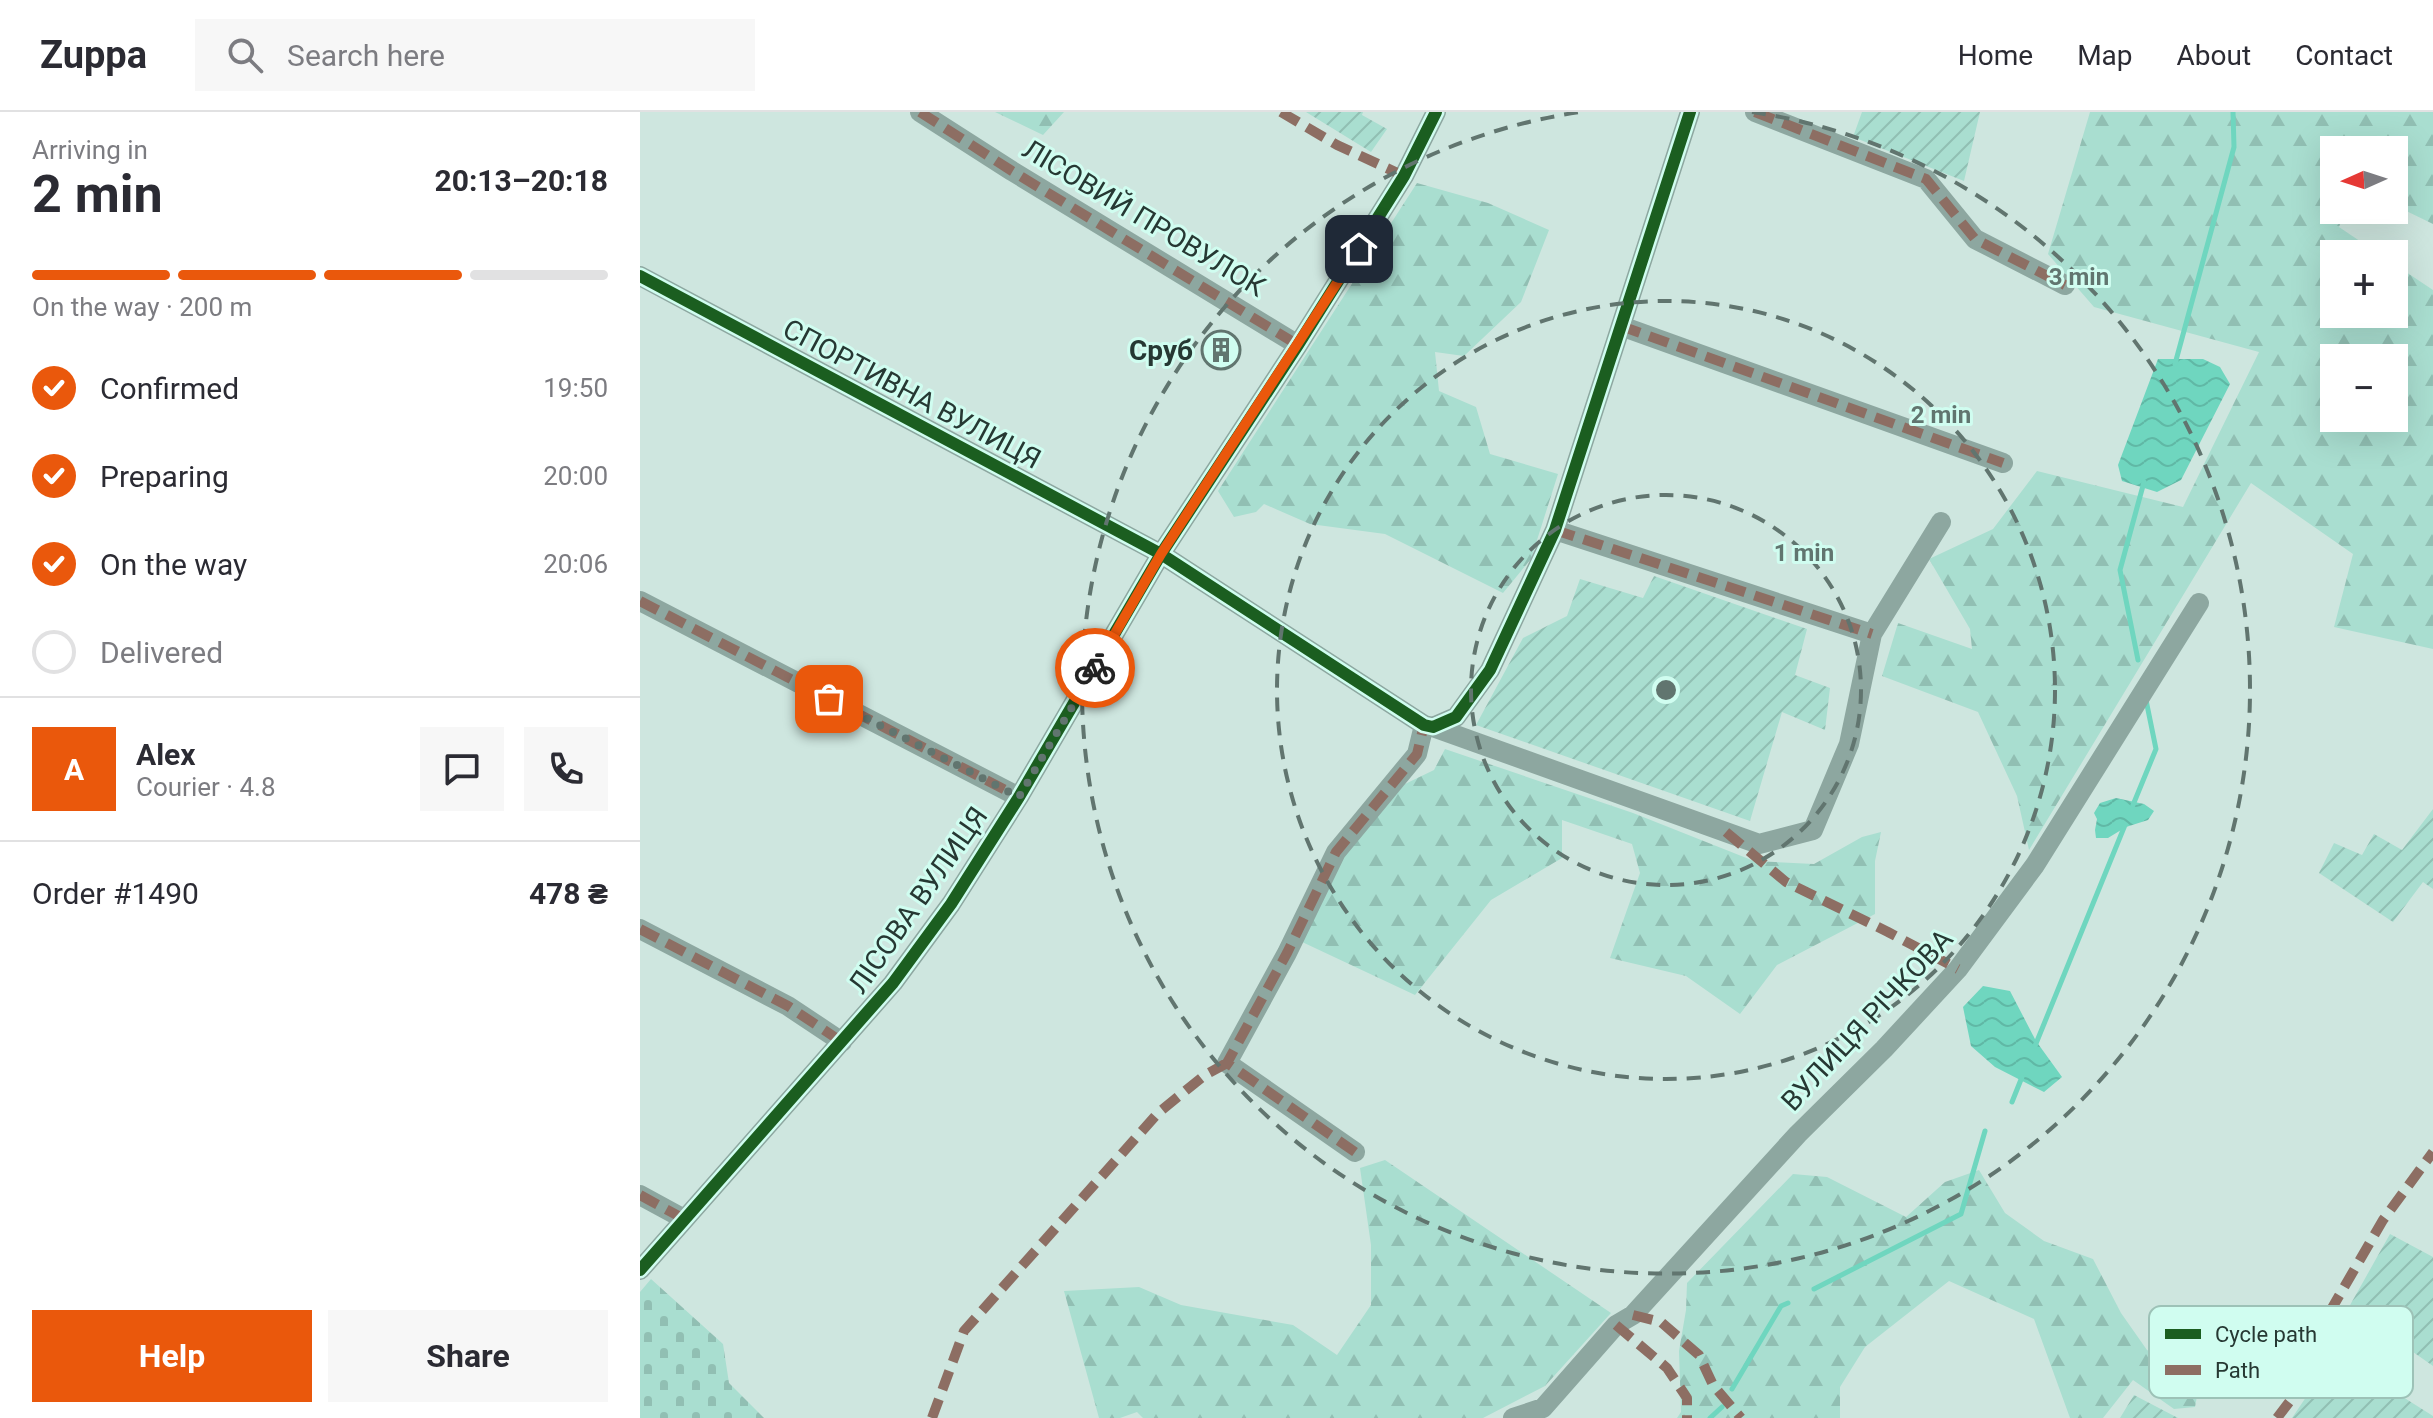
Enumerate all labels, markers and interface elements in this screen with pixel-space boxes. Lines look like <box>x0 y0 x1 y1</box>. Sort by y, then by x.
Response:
search box <box>195 19 755 91</box>
text: Zuppa <box>40 33 147 77</box>
icon: search <box>223 33 267 77</box>
text: Search here <box>287 38 445 73</box>
text: Home <box>1958 39 2033 72</box>
text: Map <box>2077 39 2133 72</box>
text: About <box>2177 39 2251 72</box>
text: Contact <box>2295 39 2393 72</box>
street label: ЛІСОВИЙ ПРОВУЛОК <box>1017 132 1271 304</box>
text: Arriving in <box>32 135 148 165</box>
north arrow <box>2320 136 2408 224</box>
map controls <box>2320 136 2408 432</box>
text: 20:13–20:18 <box>434 163 608 198</box>
text: 2 min <box>32 164 163 225</box>
pin <box>1325 215 1393 283</box>
icon: home <box>1337 227 1381 271</box>
button: + <box>2320 240 2408 328</box>
text: 3 min <box>2049 263 2109 291</box>
text: On the way · 200 m <box>32 292 252 322</box>
street label: СПОРТИВНА ВУЛИЦЯ <box>778 312 1046 476</box>
building icon: Сруб <box>1200 329 1242 371</box>
place label: Сруб <box>1129 334 1193 367</box>
button: − <box>2320 344 2408 432</box>
icon: check <box>32 366 76 410</box>
text: Confirmed <box>100 371 239 406</box>
text: 19:50 <box>543 373 608 403</box>
text: 2 min <box>1911 401 1971 429</box>
icon: check <box>32 454 76 498</box>
text: Preparing <box>100 459 229 494</box>
text: 20:00 <box>543 461 608 491</box>
text: 1 min <box>1774 539 1834 567</box>
icon: check <box>32 542 76 586</box>
text: On the way <box>100 547 247 582</box>
text: 20:06 <box>543 549 608 579</box>
courier <box>1055 628 1135 708</box>
text: Delivered <box>100 635 223 670</box>
icon: bike <box>1073 646 1117 690</box>
pin <box>795 665 863 733</box>
centre of rings <box>1652 676 1680 704</box>
icon: bag <box>807 677 851 721</box>
button: chat <box>420 727 504 811</box>
button: phone <box>524 727 608 811</box>
text: Alex <box>136 737 196 772</box>
text: A <box>64 752 84 787</box>
text: Courier · 4.8 <box>136 772 276 802</box>
street label: ЛІСОВА ВУЛИЦЯ <box>841 800 995 1000</box>
text: Order #1490 <box>32 876 199 911</box>
text: 478 ₴ <box>529 876 608 911</box>
street label: ВУЛИЦЯ РІЧКОВА <box>1775 923 1959 1117</box>
legend <box>2149 1306 2413 1398</box>
button: Help <box>32 1310 312 1402</box>
button: Share <box>328 1310 608 1402</box>
text: Cycle path <box>2215 1322 2317 1347</box>
text: Path <box>2215 1358 2260 1383</box>

